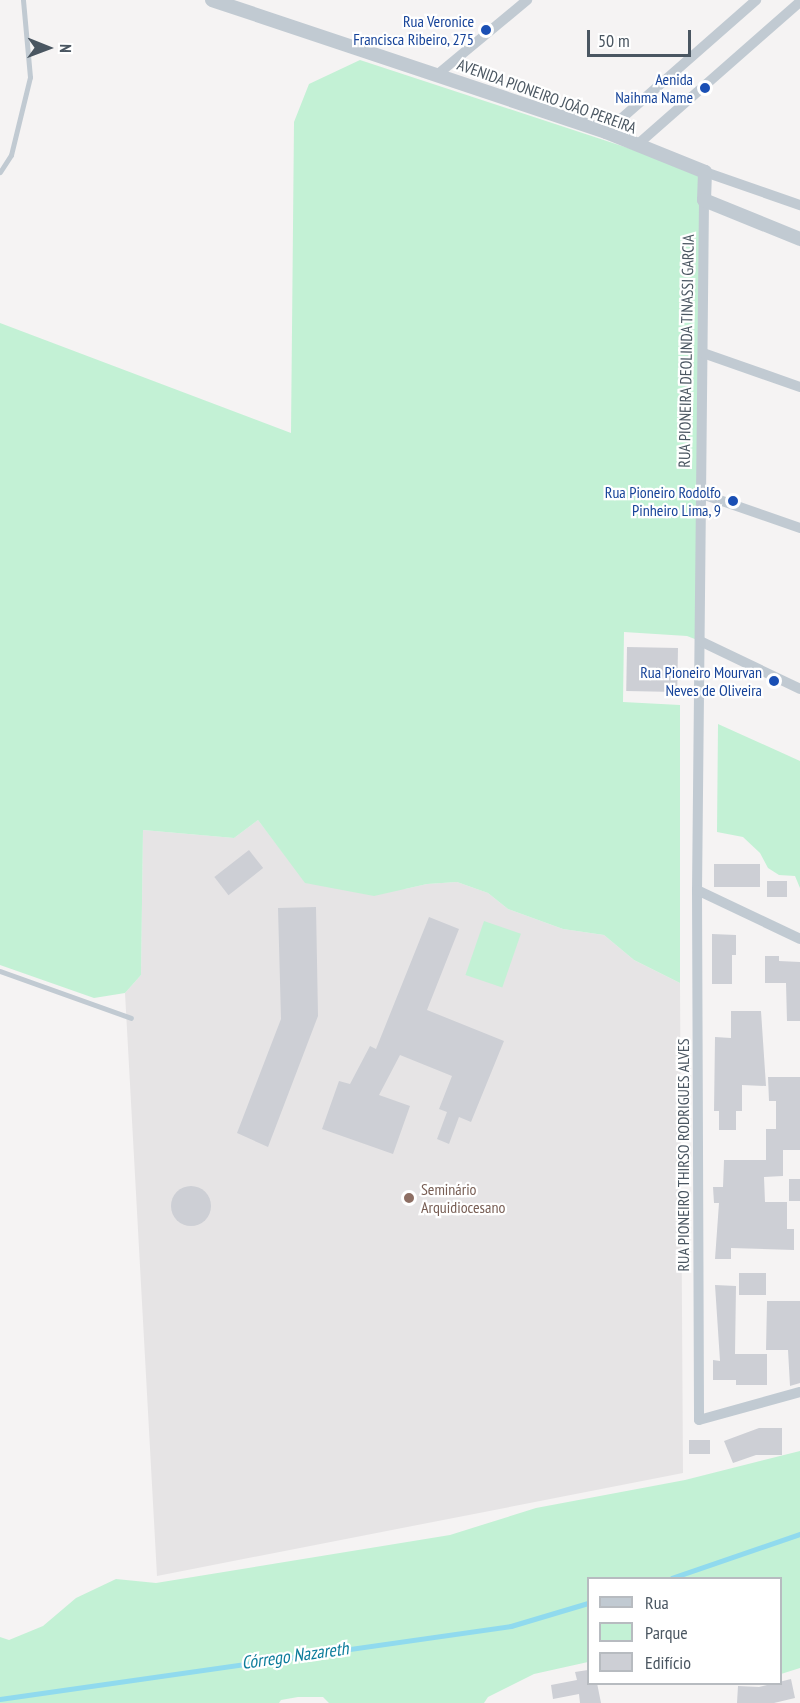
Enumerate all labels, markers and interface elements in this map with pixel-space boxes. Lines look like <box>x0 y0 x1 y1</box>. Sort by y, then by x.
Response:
place label: Rua Veronice Francisca Ribeiro, 275 <box>352 11 474 49</box>
north arrow <box>18 18 78 78</box>
scale bar <box>590 18 694 56</box>
marker: Rua Veronice Francisca Ribeiro, 275 <box>479 23 493 37</box>
text: 50 m <box>598 29 630 52</box>
text: N <box>56 44 76 53</box>
street label: AVENIDA PIONEIRO JOÃO PEREIRA <box>455 55 639 137</box>
place label: Aenida Naihma Name <box>615 69 693 107</box>
marker: Aenida Naihma Name <box>698 81 712 95</box>
street label: RUA PIONEIRA DEOLINDA TINASSI GARCIA <box>674 233 698 469</box>
place label: Rua Pioneiro Rodolfo Pinheiro Lima, 9 <box>605 482 721 520</box>
marker: Rua Pioneiro Rodolfo Pinheiro Lima, 9 <box>726 494 740 508</box>
place label: Rua Pioneiro Mourvan Neves de Oliveira <box>640 662 762 700</box>
marker: Rua Pioneiro Mourvan Neves de Oliveira <box>767 674 781 688</box>
street label: RUA PIONEIRO THIRSO RODRIGUES ALVES <box>673 1038 693 1272</box>
place label: Seminário Arquidiocesano <box>421 1179 505 1217</box>
marker: Seminário Arquidiocesano <box>402 1191 416 1205</box>
legend <box>587 1577 782 1685</box>
text: Rua <box>645 1591 669 1614</box>
text: Parque <box>645 1621 688 1644</box>
water label: Córrego Nazareth <box>240 1638 350 1674</box>
text: Edifício <box>645 1651 691 1674</box>

